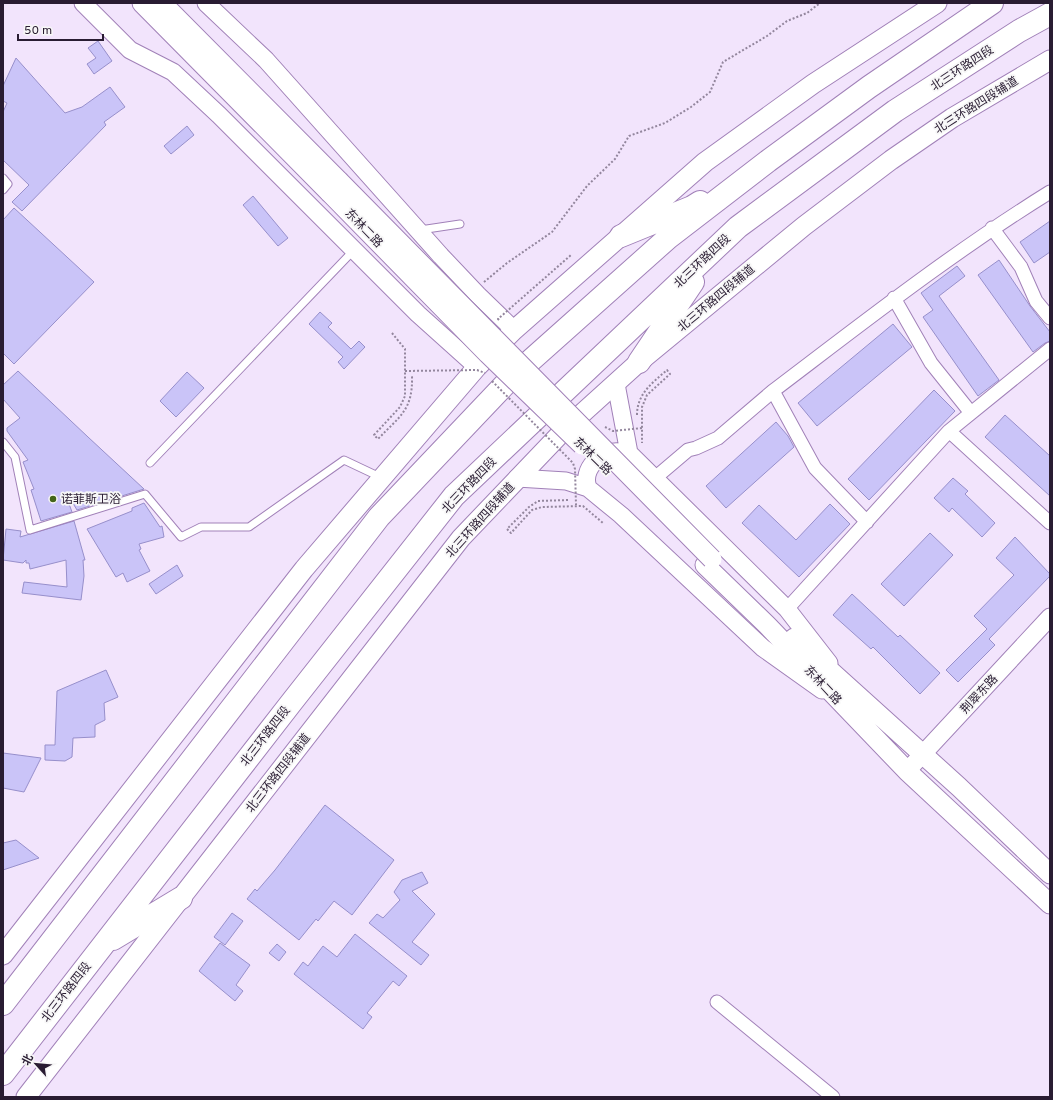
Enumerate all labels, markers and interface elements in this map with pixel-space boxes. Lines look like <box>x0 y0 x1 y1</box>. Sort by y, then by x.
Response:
scale bar <box>18 16 103 42</box>
text: 50 m <box>24 23 52 39</box>
street label: 北三环路四段 <box>928 43 997 95</box>
street label: 北三环路四段辅道 <box>932 74 1021 138</box>
street label: 东林二路 <box>341 206 386 252</box>
street label: 北三环路四段 <box>671 231 734 292</box>
street label: 北三环路四段辅道 <box>675 262 759 336</box>
street label: 东林二路 <box>569 434 615 479</box>
street label: 北三环路四段 <box>439 454 500 517</box>
street label: 北三环路四段辅道 <box>443 480 519 562</box>
place label: 诺菲斯卫浴 <box>61 492 121 508</box>
marker: 诺菲斯卫浴 <box>48 494 58 504</box>
street label: 东林二路 <box>800 663 844 709</box>
street label: 荆翠东路 <box>958 672 1002 718</box>
street label: 北三环路四段 <box>237 703 294 770</box>
street label: 北三环路四段辅道 <box>243 731 315 816</box>
street label: 北三环路四段 <box>38 959 95 1026</box>
north arrow <box>16 1044 56 1084</box>
text: 北 <box>19 1052 37 1068</box>

